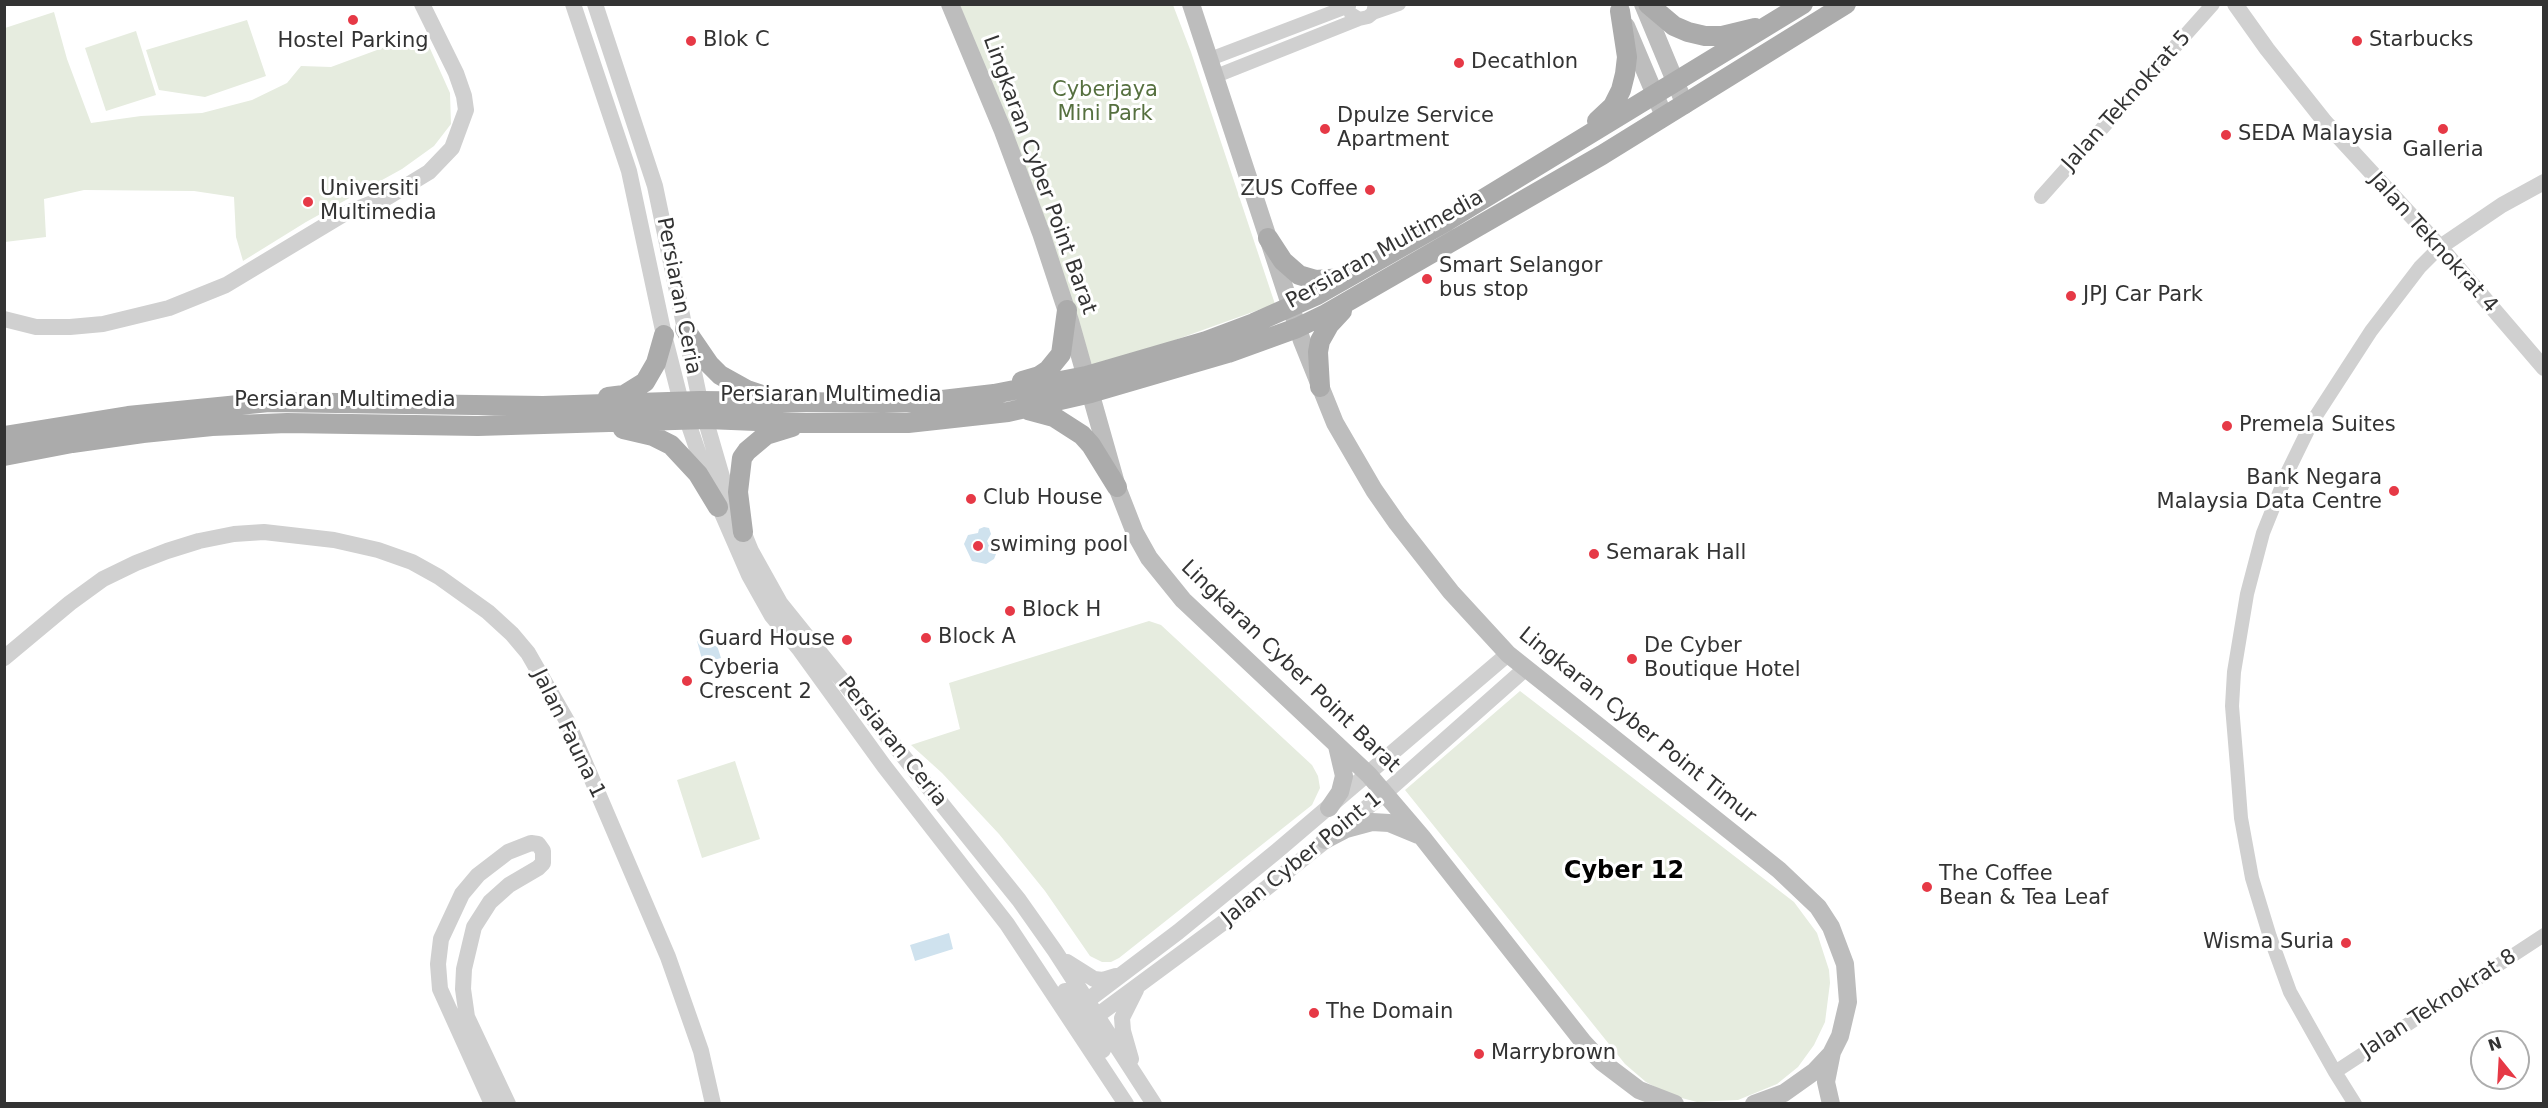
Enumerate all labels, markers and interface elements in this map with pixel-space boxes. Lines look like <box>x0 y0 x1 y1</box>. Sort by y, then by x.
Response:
marker: Hostel Parking <box>346 13 360 27</box>
street label: Jalan Teknokrat 5 <box>2057 26 2197 176</box>
place label: Blok C <box>703 28 770 54</box>
place label: Starbucks <box>2369 28 2473 54</box>
place label: Hostel Parking <box>277 29 429 55</box>
street label: Lingkaran Cyber Point Barat <box>977 32 1101 318</box>
marker: Blok C <box>684 34 698 48</box>
marker: Starbucks <box>2350 34 2364 48</box>
place label: Decathlon <box>1471 50 1578 76</box>
marker: Decathlon <box>1452 56 1466 70</box>
park label: Cyberjaya Mini Park <box>1052 78 1158 128</box>
place label: Dpulze Service Apartment <box>1337 104 1494 154</box>
marker: Dpulze Service Apartment <box>1318 122 1332 136</box>
place label: SEDA Malaysia <box>2238 122 2393 148</box>
marker: Galleria <box>2436 122 2450 136</box>
marker: SEDA Malaysia <box>2219 128 2233 142</box>
place label: Galleria <box>2402 138 2484 164</box>
street label: Jalan Teknokrat 4 <box>2363 168 2503 318</box>
place label: Universiti Multimedia <box>320 177 437 227</box>
place label: ZUS Coffee <box>1240 177 1358 203</box>
marker: ZUS Coffee <box>1363 183 1377 197</box>
street label: Persiaran Multimedia <box>1282 185 1488 315</box>
marker: Universiti Multimedia <box>301 195 315 209</box>
street label: Persiaran Ceria <box>650 215 706 377</box>
place label: Smart Selangor bus stop <box>1439 254 1602 304</box>
marker: Smart Selangor bus stop <box>1420 272 1434 286</box>
place label: JPJ Car Park <box>2083 283 2203 309</box>
marker: JPJ Car Park <box>2064 289 2078 303</box>
street label: Persiaran Multimedia <box>720 383 942 409</box>
street label: Persiaran Multimedia <box>234 388 456 414</box>
place label: Premela Suites <box>2239 413 2396 439</box>
marker: Premela Suites <box>2220 419 2234 433</box>
place label: Bank Negara Malaysia Data Centre <box>2157 466 2382 516</box>
marker: Bank Negara Malaysia Data Centre <box>2387 484 2401 498</box>
place label: Club House <box>983 486 1103 512</box>
marker: Club House <box>964 492 978 506</box>
place label: swiming pool <box>990 533 1128 559</box>
marker: swiming pool <box>971 539 985 553</box>
place label: Semarak Hall <box>1606 541 1746 567</box>
marker: Semarak Hall <box>1587 547 1601 561</box>
street label: Lingkaran Cyber Point Barat <box>1175 556 1405 778</box>
place label: Block H <box>1022 598 1101 624</box>
marker: Block H <box>1003 604 1017 618</box>
street label: Lingkaran Cyber Point Timur <box>1513 622 1761 830</box>
place label: Block A <box>938 625 1016 651</box>
place label: Guard House <box>698 627 835 653</box>
marker: Block A <box>919 631 933 645</box>
marker: Guard House <box>840 633 854 647</box>
place label: De Cyber Boutique Hotel <box>1644 634 1800 684</box>
marker: De Cyber Boutique Hotel <box>1625 652 1639 666</box>
place label: Cyberia Crescent 2 <box>699 656 812 706</box>
street label: Jalan Fauna 1 <box>526 665 610 803</box>
street label: Persiaran Ceria <box>832 672 952 812</box>
marker: Cyberia Crescent 2 <box>680 674 694 688</box>
street label: Jalan Cyber Point 1 <box>1217 787 1387 931</box>
district label: Cyber 12 <box>1564 858 1684 886</box>
place label: The Coffee Bean & Tea Leaf <box>1939 862 2108 912</box>
marker: The Coffee Bean & Tea Leaf <box>1920 880 1934 894</box>
place label: Wisma Suria <box>2203 930 2334 956</box>
marker: Wisma Suria <box>2339 936 2353 950</box>
street label: Jalan Teknokrat 8 <box>2357 944 2521 1064</box>
place label: The Domain <box>1326 1000 1453 1026</box>
marker: The Domain <box>1307 1006 1321 1020</box>
north arrow <box>2470 1030 2530 1090</box>
text: N <box>2486 1033 2504 1055</box>
place label: Marrybrown <box>1491 1041 1616 1067</box>
marker: Marrybrown <box>1472 1047 1486 1061</box>

